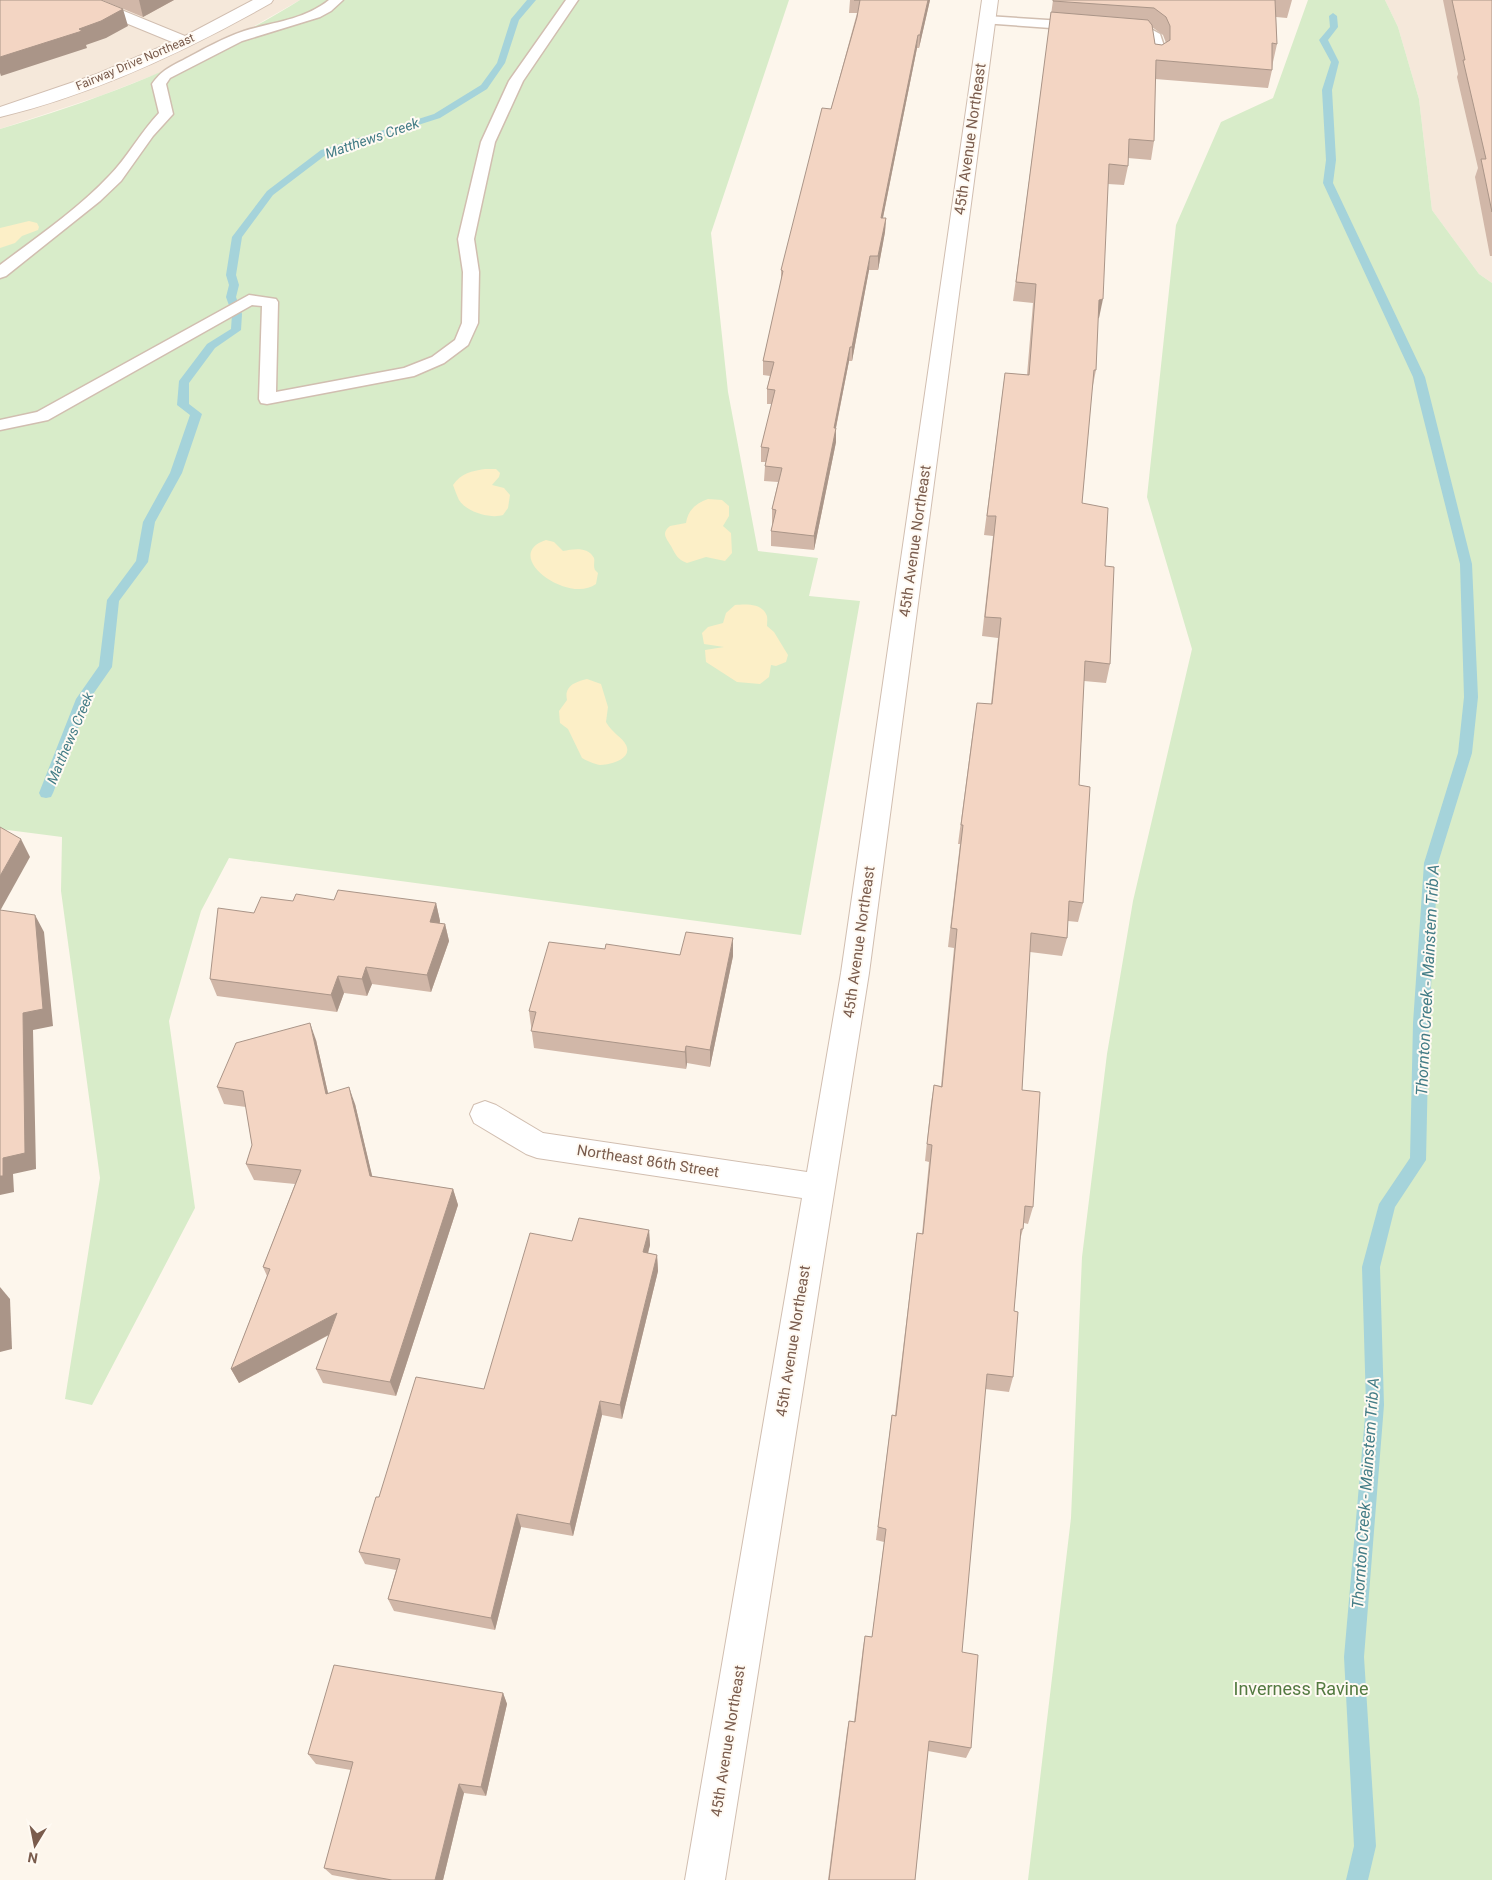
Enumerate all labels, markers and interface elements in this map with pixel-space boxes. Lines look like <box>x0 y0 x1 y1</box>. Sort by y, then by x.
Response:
street label: Fairway Drive Northeast <box>74 31 196 93</box>
street label: 45th Avenue Northeast <box>950 62 990 216</box>
water label: Matthews Creek <box>323 114 422 162</box>
street label: 45th Avenue Northeast <box>895 464 935 618</box>
water label: Matthews Creek <box>43 689 97 786</box>
water label: Thornton Creek - Mainstem Trib A <box>1412 864 1443 1096</box>
street label: 45th Avenue Northeast <box>839 865 879 1019</box>
street label: Northeast 86th Street <box>576 1141 720 1181</box>
street label: 45th Avenue Northeast <box>772 1264 814 1418</box>
water label: Thornton Creek - Mainstem Trib A <box>1348 1377 1383 1609</box>
street label: 45th Avenue Northeast <box>707 1664 749 1818</box>
park label: Inverness Ravine <box>1234 1678 1368 1699</box>
north arrow <box>10 1820 60 1870</box>
text: N <box>26 1849 39 1867</box>

